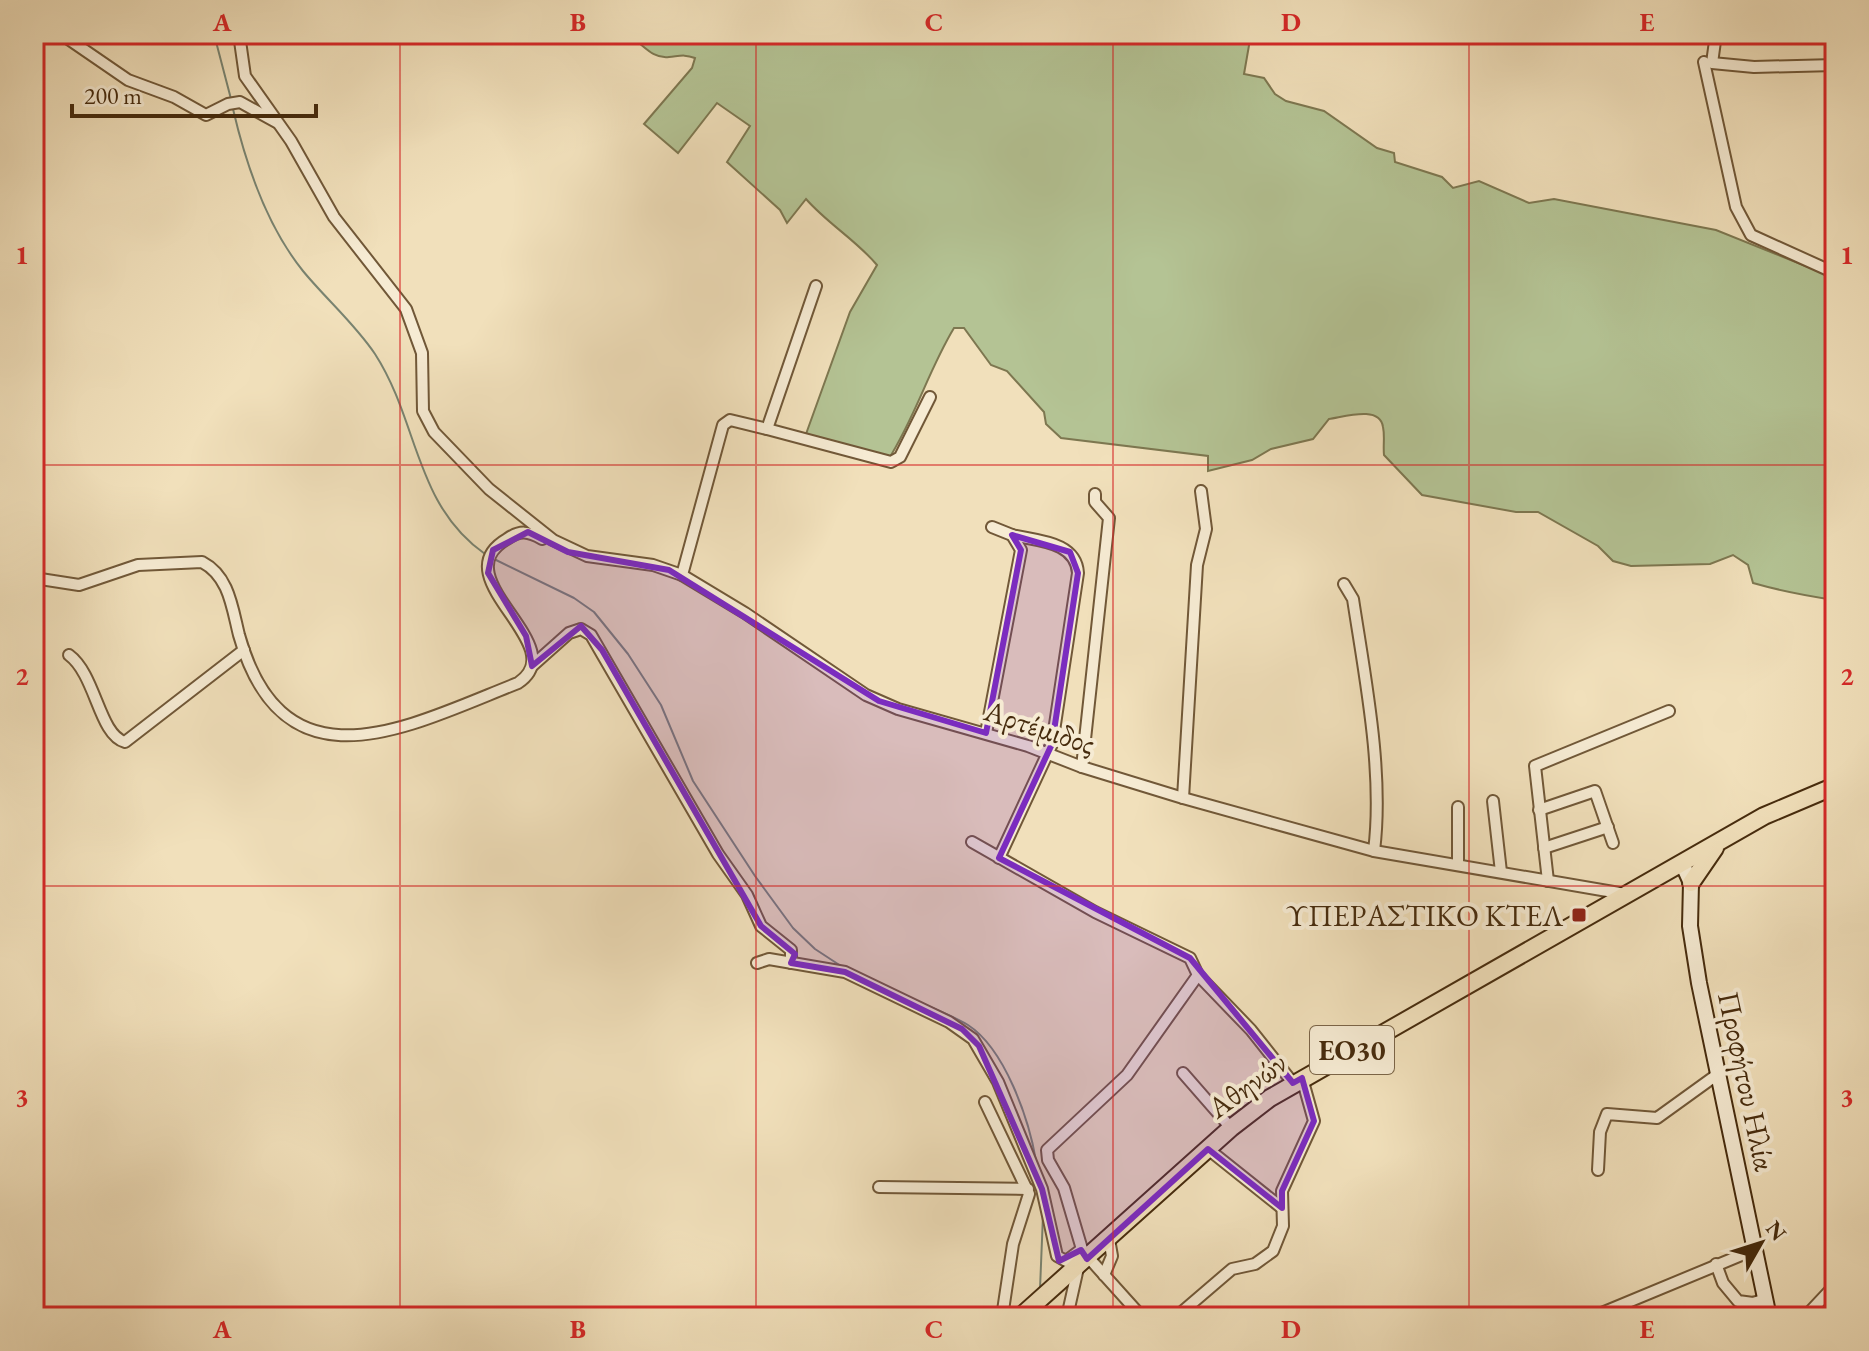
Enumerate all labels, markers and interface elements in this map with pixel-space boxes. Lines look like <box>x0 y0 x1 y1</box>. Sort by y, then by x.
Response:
text: A <box>212 5 232 39</box>
text: B <box>570 5 586 39</box>
text: C <box>925 5 943 39</box>
text: D <box>1281 5 1301 39</box>
text: E <box>1640 5 1655 39</box>
scale bar <box>72 68 316 118</box>
text: 200 m <box>84 80 142 111</box>
text: 1 <box>15 238 29 272</box>
text: 1 <box>1840 238 1854 272</box>
text: 2 <box>15 659 29 693</box>
text: 2 <box>1840 659 1854 693</box>
street label: Αρτέμιδος <box>979 691 1100 763</box>
place label: ΥΠΕΡΑΣΤΙΚΟ ΚΤΕΛ <box>1286 896 1563 935</box>
marker: ΥΠΕΡΑΣΤΙΚΟ ΚΤΕΛ <box>1570 906 1588 924</box>
street label: Προφήτου Ηλία <box>1709 988 1785 1174</box>
road number: ΕΟ30 <box>1310 1026 1394 1074</box>
street label: Αθηνών <box>1199 1043 1294 1127</box>
text: 3 <box>15 1080 29 1114</box>
text: 3 <box>1840 1080 1854 1114</box>
north arrow <box>1721 1203 1801 1283</box>
text: N <box>1759 1215 1793 1247</box>
text: A <box>212 1312 232 1346</box>
text: B <box>570 1312 586 1346</box>
text: C <box>925 1312 943 1346</box>
text: D <box>1281 1312 1301 1346</box>
text: E <box>1640 1312 1655 1346</box>

